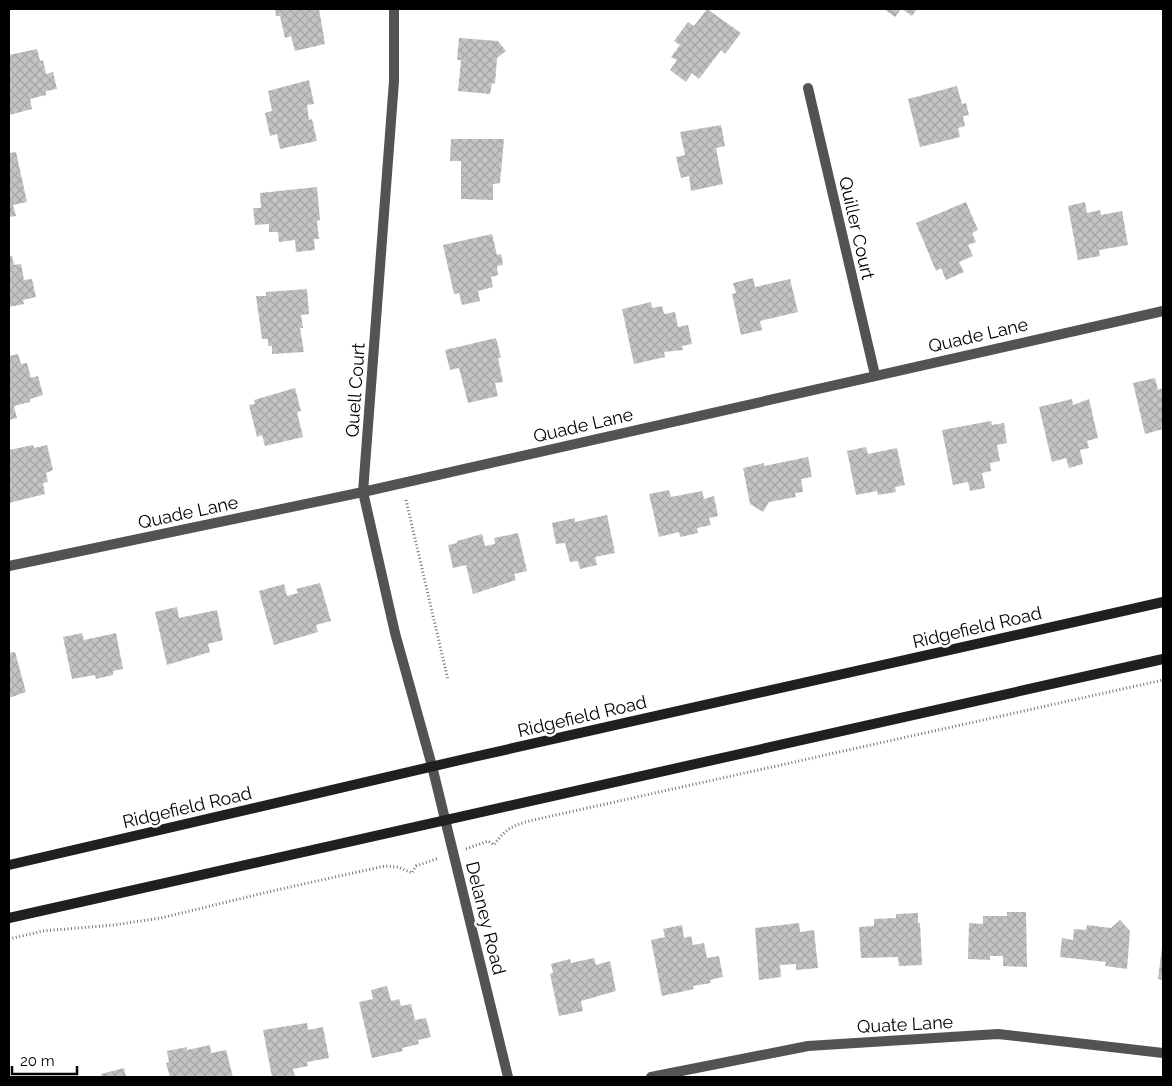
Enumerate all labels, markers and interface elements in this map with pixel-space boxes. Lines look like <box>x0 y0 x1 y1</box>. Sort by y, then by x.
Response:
street label: Quiller Court <box>835 174 879 282</box>
street label: Quade Lane <box>926 313 1030 357</box>
street label: Quell Court <box>341 342 369 438</box>
street label: Quade Lane <box>531 403 635 447</box>
street label: Quade Lane <box>136 491 240 533</box>
street label: Ridgefield Road <box>910 602 1044 652</box>
street label: Ridgefield Road <box>515 691 649 741</box>
street label: Ridgefield Road <box>120 782 254 832</box>
street label: Delaney Road <box>462 859 510 977</box>
street label: Quate Lane <box>856 1011 954 1037</box>
scale bar <box>12 1044 78 1076</box>
text: 20 m <box>20 1052 55 1070</box>

